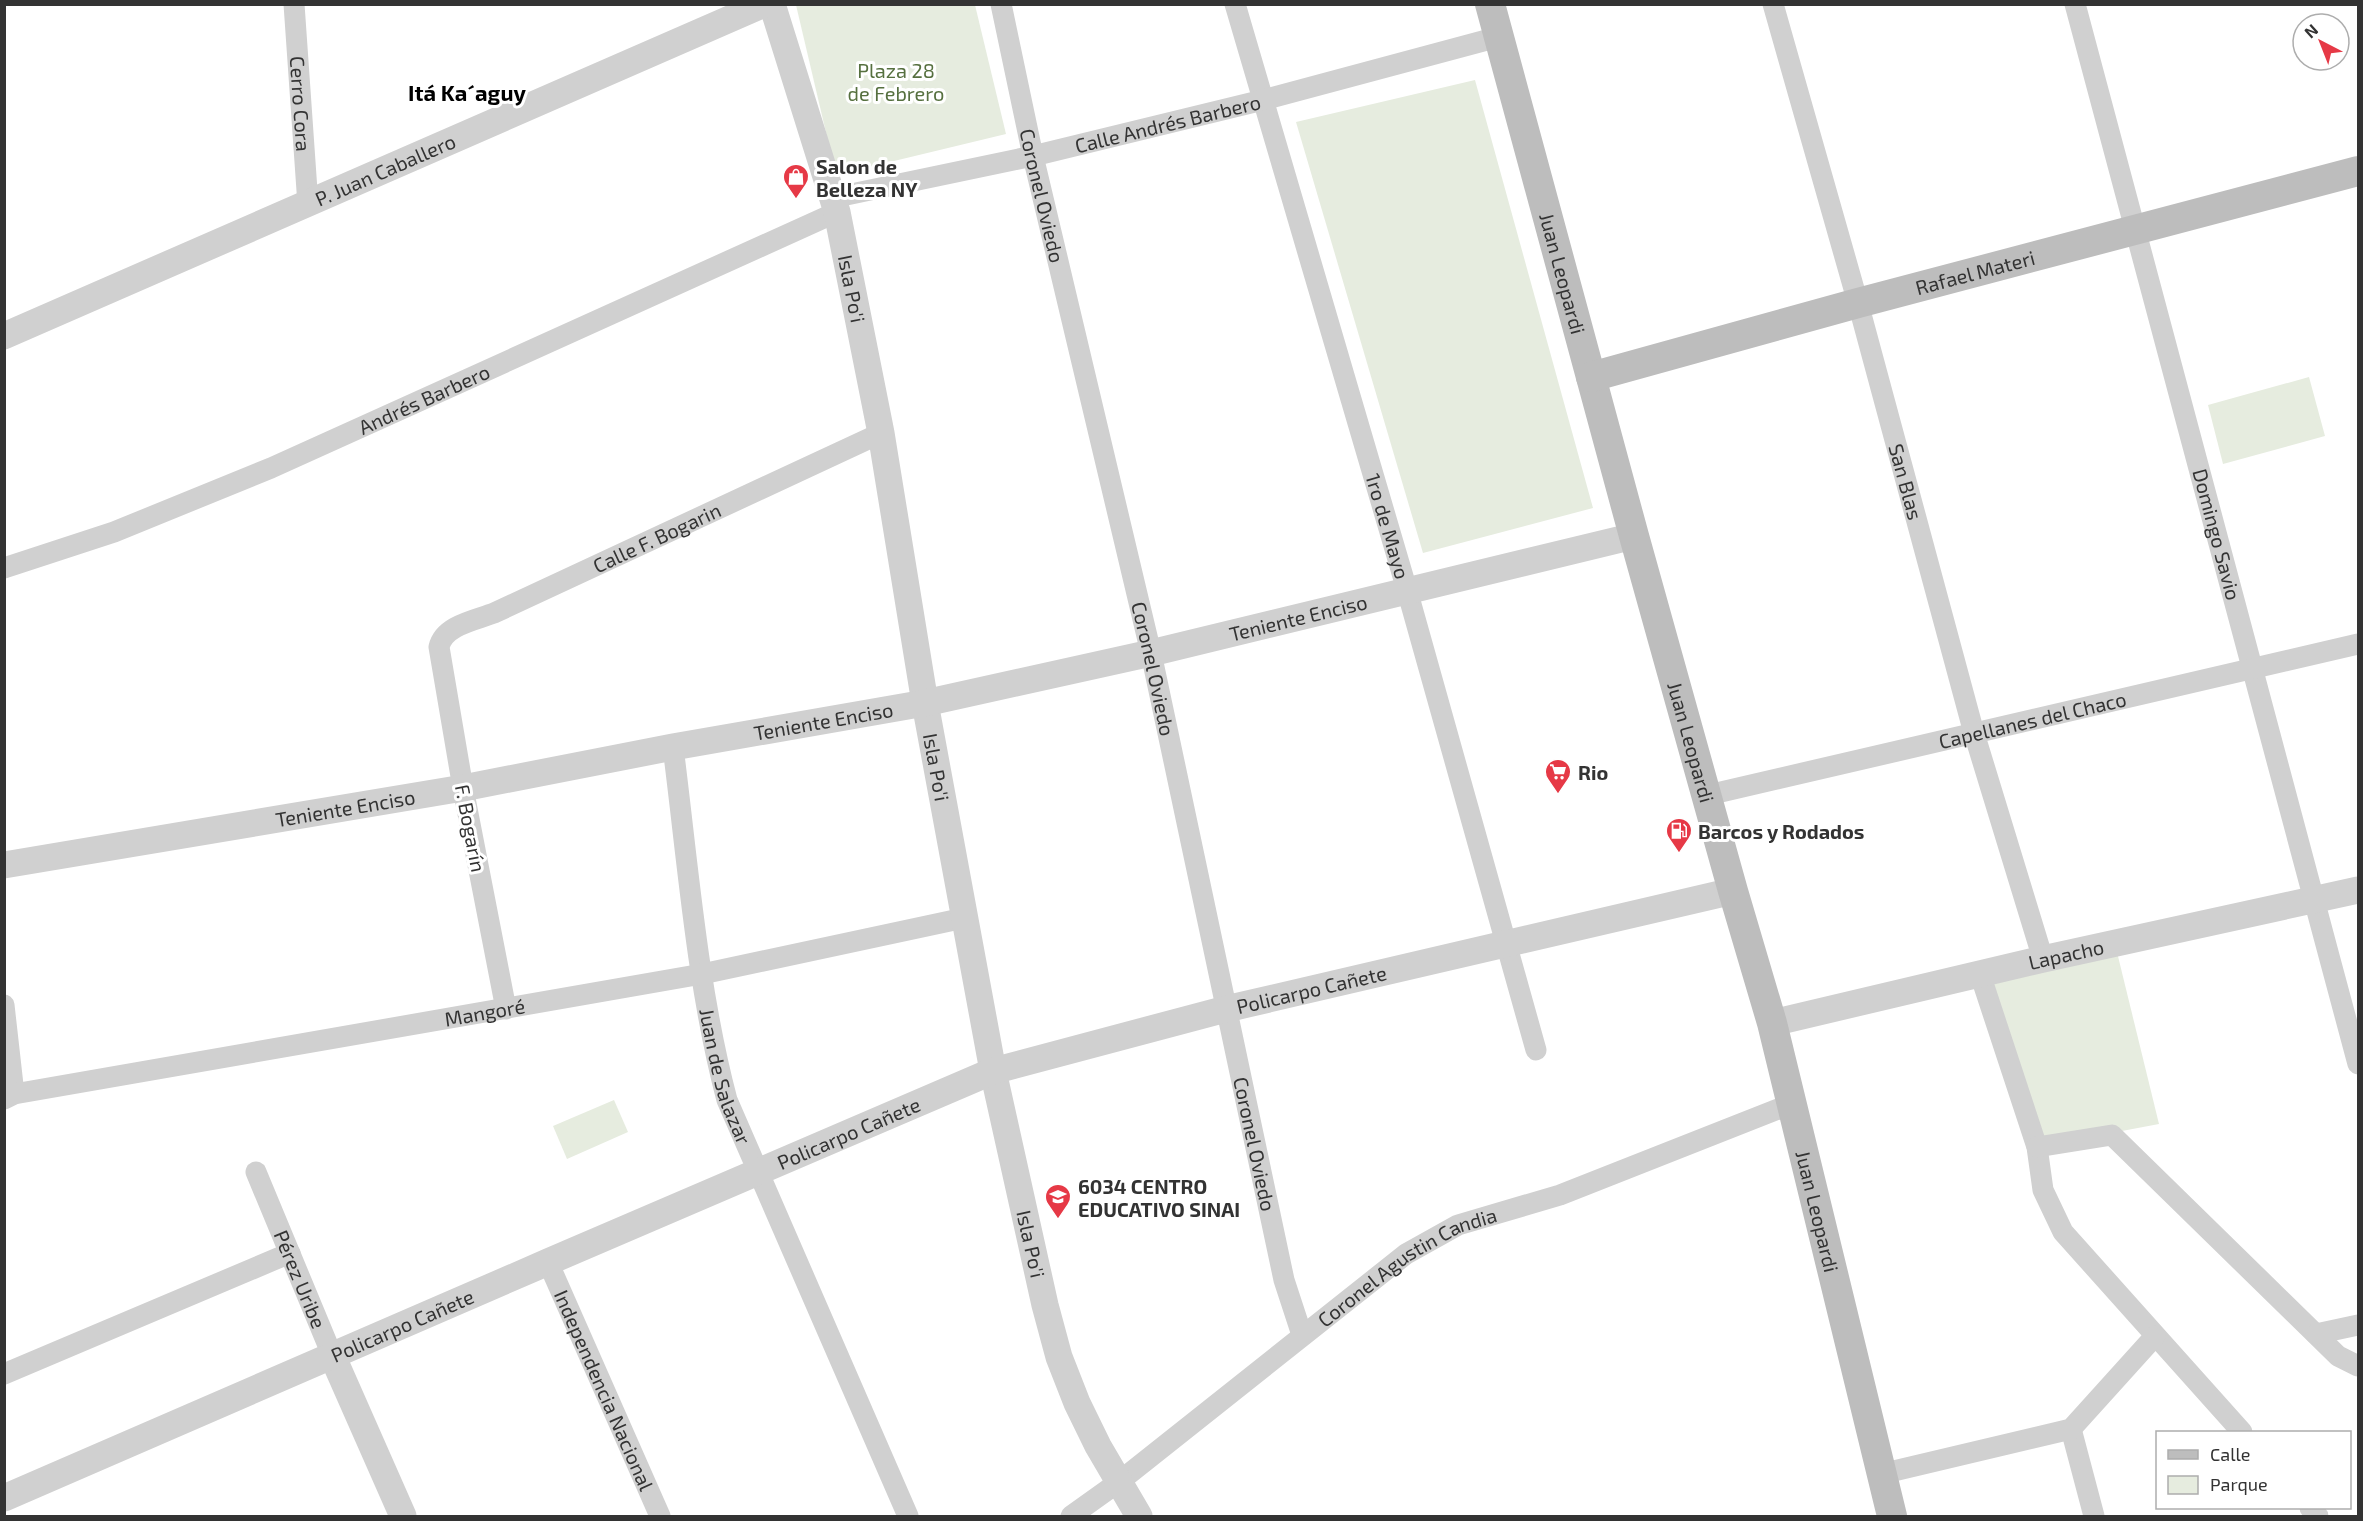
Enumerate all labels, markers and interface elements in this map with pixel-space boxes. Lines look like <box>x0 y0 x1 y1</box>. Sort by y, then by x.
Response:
north arrow <box>2291 12 2351 72</box>
text: N <box>2300 20 2321 41</box>
street label: Cerro Cora <box>286 55 316 152</box>
park label: Plaza 28 de Febrero <box>848 58 944 105</box>
district label: Itá Ka´aguy <box>408 79 526 106</box>
street label: Calle Andrés Barbero <box>1072 89 1263 157</box>
street label: Coronel Oviedo <box>1016 126 1070 265</box>
street label: P. Juan Caballero <box>311 128 459 211</box>
place label: Salon de Belleza NY <box>816 154 918 201</box>
shop icon: Salon de Belleza NY <box>781 162 811 200</box>
street label: Juan Leopardi <box>1535 210 1591 337</box>
street label: Rafael Materi <box>1913 245 2037 299</box>
street label: Isla Po'i <box>834 253 871 325</box>
street label: Andrés Barbero <box>354 359 493 439</box>
street label: San Blas <box>1885 441 1928 522</box>
street label: Domingo Savio <box>2188 466 2246 603</box>
street label: 1ro de Mayo <box>1361 470 1415 581</box>
street label: Calle F. Bogarin <box>589 497 724 577</box>
street label: Teniente Enciso <box>1227 589 1369 646</box>
street label: Coronel Oviedo <box>1127 599 1180 738</box>
street label: Juan Leopardi <box>1663 679 1720 805</box>
street label: Capellanes del Chaco <box>1936 686 2128 753</box>
street label: Teniente Enciso <box>752 697 895 745</box>
street label: Isla Po'i <box>919 731 955 803</box>
supermarket icon: Rio <box>1543 757 1573 795</box>
place label: Rio <box>1578 760 1608 784</box>
street label: F. Bogarín <box>451 782 491 874</box>
street label: Teniente Enciso <box>274 784 417 831</box>
fuel station icon: Barcos y Rodados <box>1664 816 1694 854</box>
place label: Barcos y Rodados <box>1698 819 1864 844</box>
street label: Lapacho <box>2026 934 2106 974</box>
street label: Policarpo Cañete <box>1234 960 1389 1018</box>
street label: Mangoré <box>443 993 527 1031</box>
street label: Juan de Salazar <box>695 1006 757 1148</box>
street label: Coronel Oviedo <box>1229 1075 1281 1213</box>
street label: Policarpo Cañete <box>773 1092 924 1174</box>
street label: Juan Leopardi <box>1791 1148 1844 1275</box>
place label: 6034 CENTRO EDUCATIVO SINAI <box>1078 1174 1240 1221</box>
school or university icon: 6034 CENTRO EDUCATIVO SINAI <box>1043 1182 1073 1220</box>
street label: Coronel Agustin Candia <box>1312 1202 1499 1332</box>
street label: Isla Po'i <box>1012 1208 1051 1280</box>
street label: Pérez Uribe <box>269 1226 332 1332</box>
street label: Policarpo Cañete <box>327 1284 477 1367</box>
street label: Independencia Nacional <box>550 1286 659 1494</box>
legend <box>2156 1431 2351 1509</box>
text: Calle <box>2210 1443 2251 1465</box>
text: Parque <box>2210 1473 2268 1495</box>

